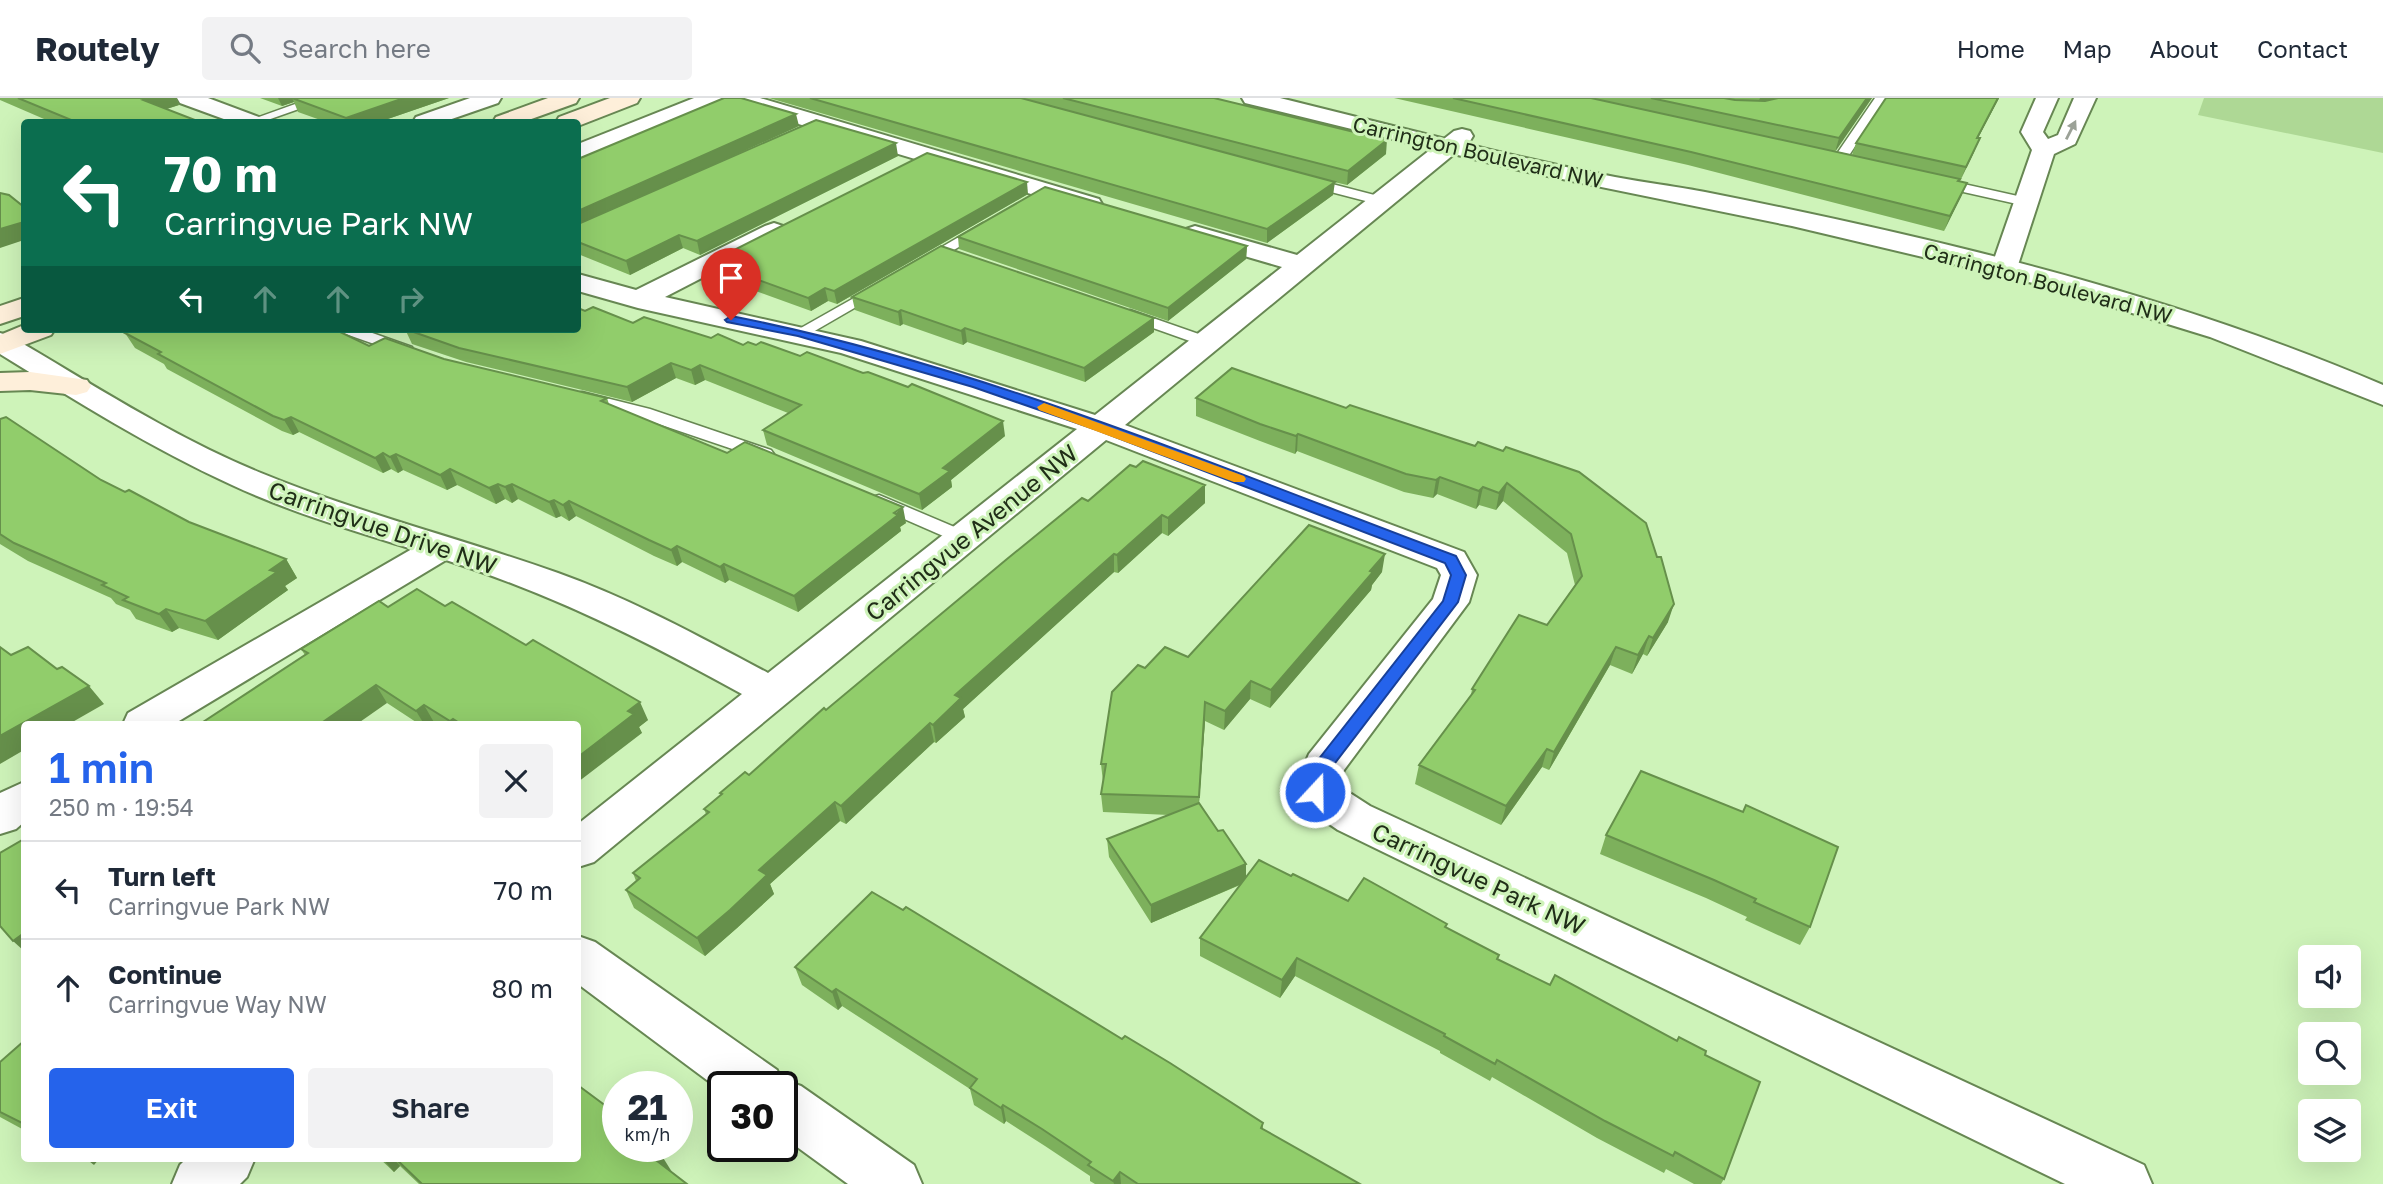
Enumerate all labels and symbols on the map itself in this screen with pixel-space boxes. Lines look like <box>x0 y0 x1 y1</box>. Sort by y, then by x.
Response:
street label: Carrington Boulevard NW <box>1350 111 1606 193</box>
one-way arrow <box>2065 120 2076 140</box>
street label: Carrington Boulevard NW <box>1921 237 2175 329</box>
pin <box>701 248 761 320</box>
street label: Carringvue Avenue NW <box>859 438 1083 626</box>
street label: Carringvue Drive NW <box>265 474 501 580</box>
position arrow <box>1278 755 1352 829</box>
street label: Carringvue Park NW <box>1368 816 1590 940</box>
speed limit sign: 30 <box>707 1071 798 1162</box>

